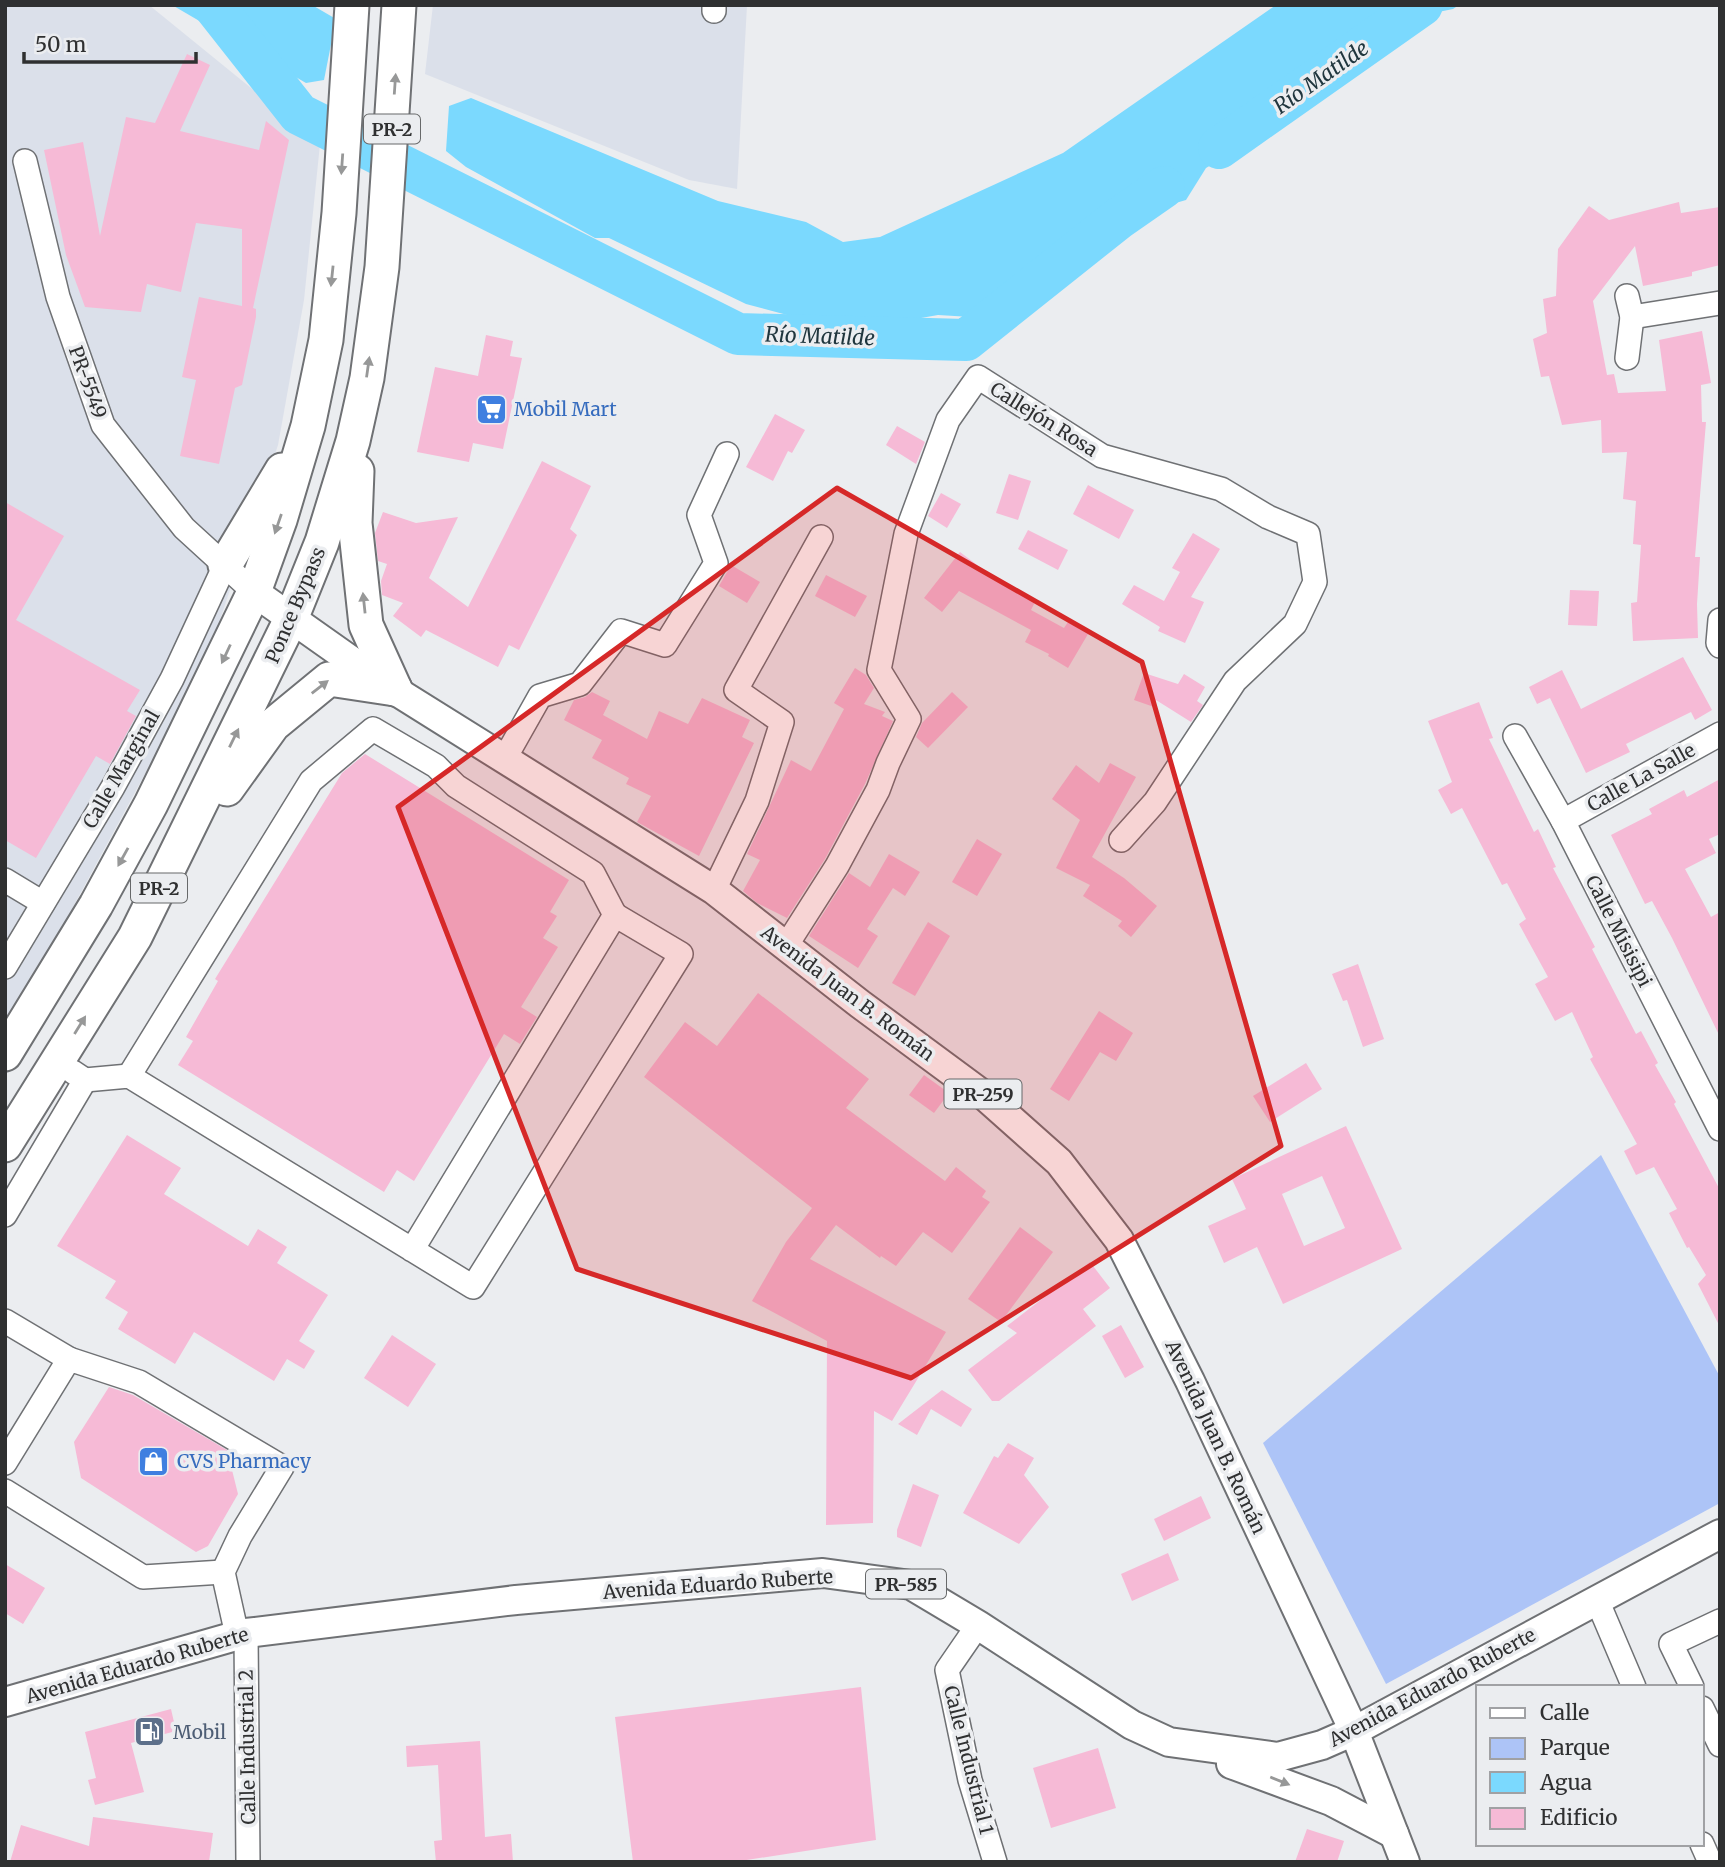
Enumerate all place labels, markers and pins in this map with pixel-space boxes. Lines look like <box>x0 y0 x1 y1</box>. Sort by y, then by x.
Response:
supermarket icon: Mobil Mart <box>474 392 508 426</box>
place label: Mobil Mart <box>514 397 617 421</box>
shop icon: CVS Pharmacy <box>137 1444 171 1478</box>
place label: CVS Pharmacy <box>177 1449 311 1473</box>
fuel station icon: Mobil <box>133 1715 167 1749</box>
place label: Mobil <box>173 1720 226 1744</box>

